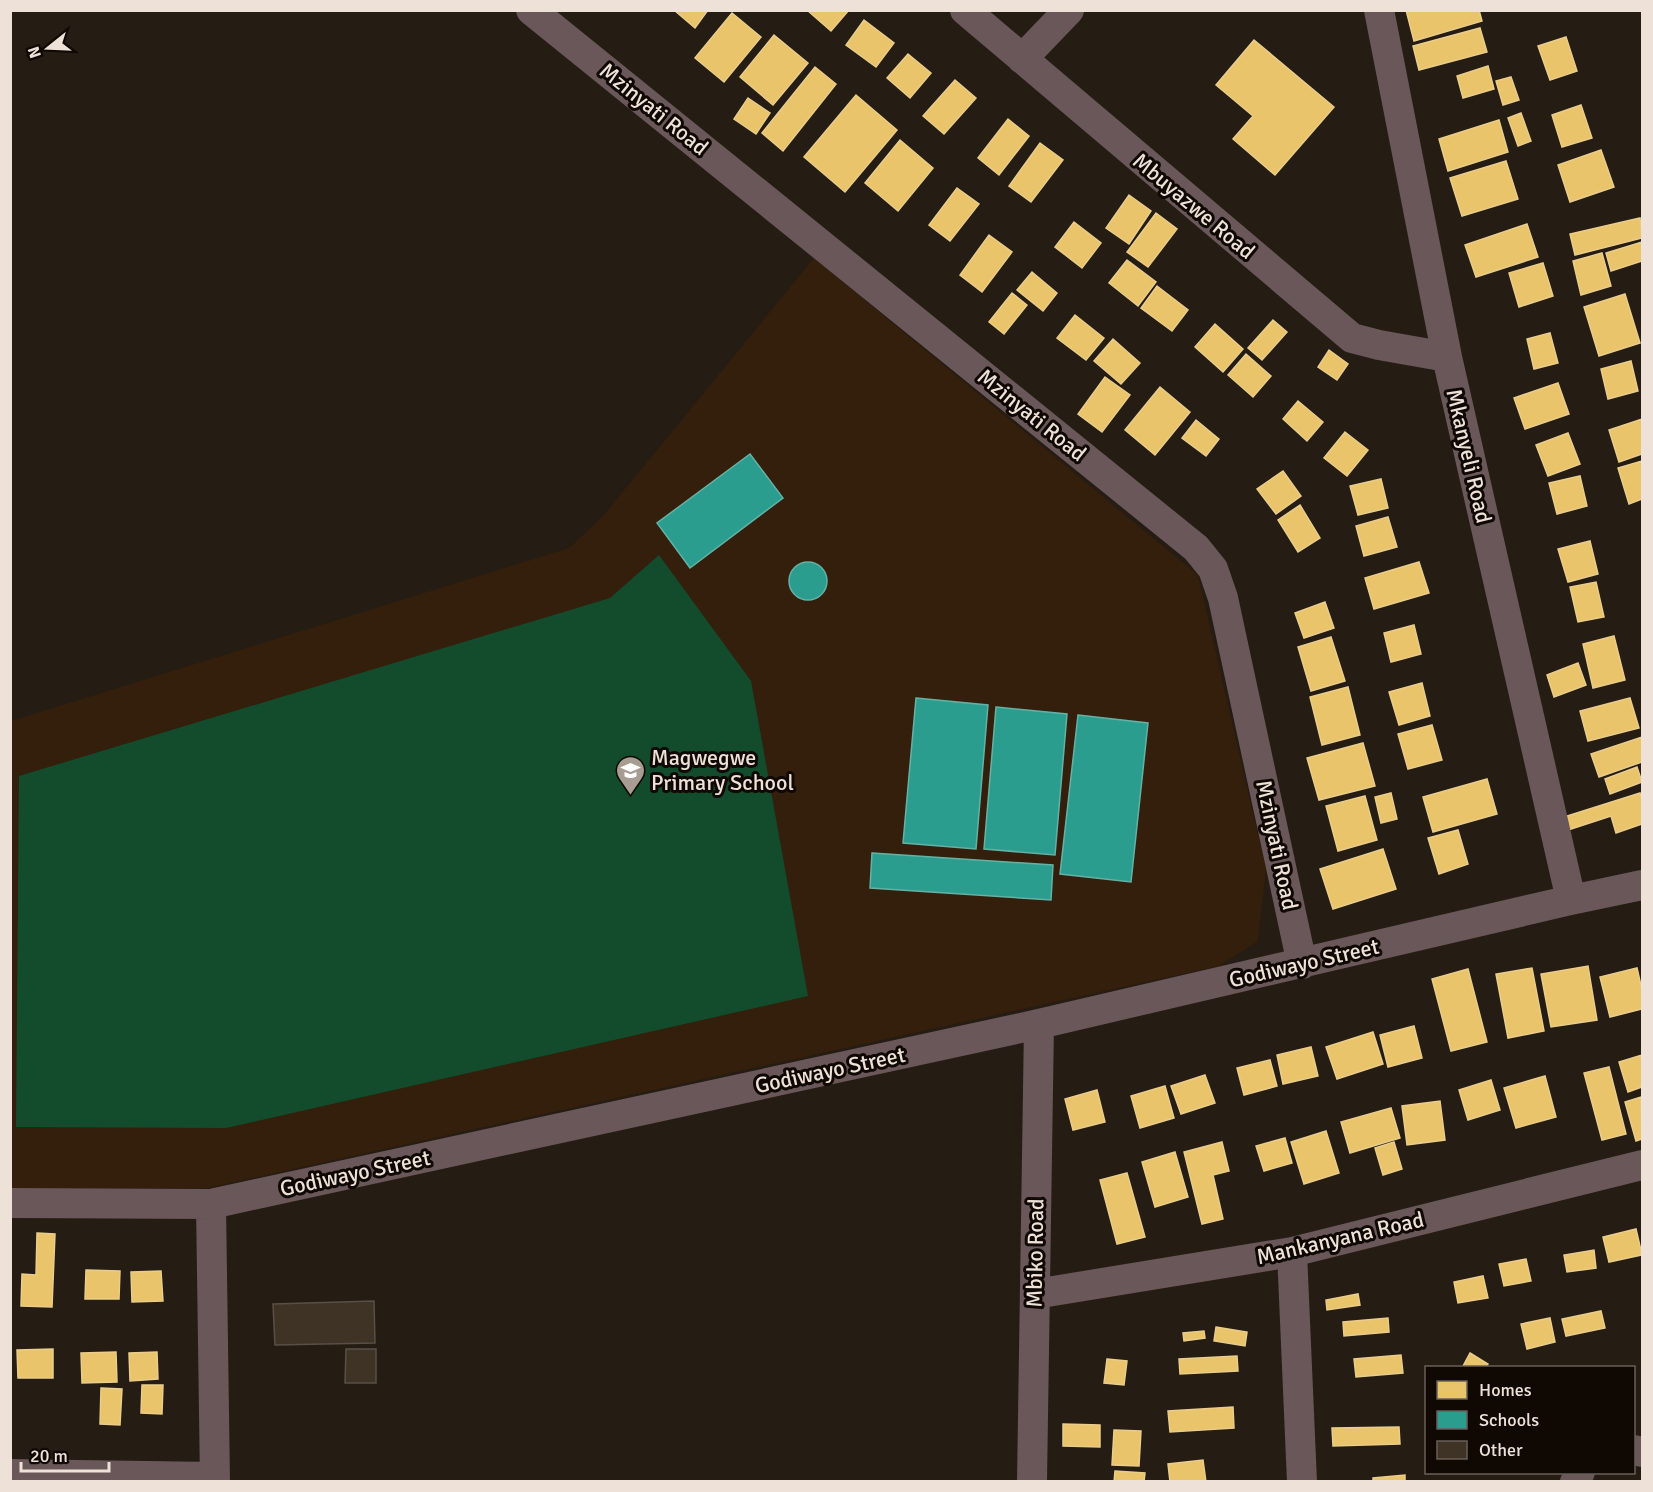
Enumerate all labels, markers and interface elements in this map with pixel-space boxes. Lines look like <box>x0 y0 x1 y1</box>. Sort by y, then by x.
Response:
north arrow <box>18 18 78 78</box>
text: N <box>23 44 46 61</box>
street label: Mzinyati Road <box>594 57 714 161</box>
street label: Mbuyazwe Road <box>1128 147 1260 265</box>
street label: Mzinyati Road <box>972 363 1092 467</box>
street label: Mkanyeli Road <box>1440 386 1498 526</box>
place label: Magwegwe Primary School <box>651 744 794 796</box>
school or university icon: Magwegwe Primary School <box>614 754 646 796</box>
street label: Mzinyati Road <box>1250 778 1304 912</box>
street label: Godiwayo Street <box>1226 933 1382 993</box>
street label: Godiwayo Street <box>752 1041 908 1099</box>
street label: Godiwayo Street <box>277 1144 433 1202</box>
street label: Mbiko Road <box>1021 1198 1049 1308</box>
street label: Mankanyana Road <box>1254 1206 1426 1270</box>
legend <box>1425 1366 1635 1474</box>
text: Homes <box>1479 1379 1532 1401</box>
text: Schools <box>1479 1409 1539 1431</box>
scale bar <box>21 1435 110 1473</box>
text: Other <box>1479 1439 1523 1461</box>
text: 20 m <box>30 1445 68 1467</box>

